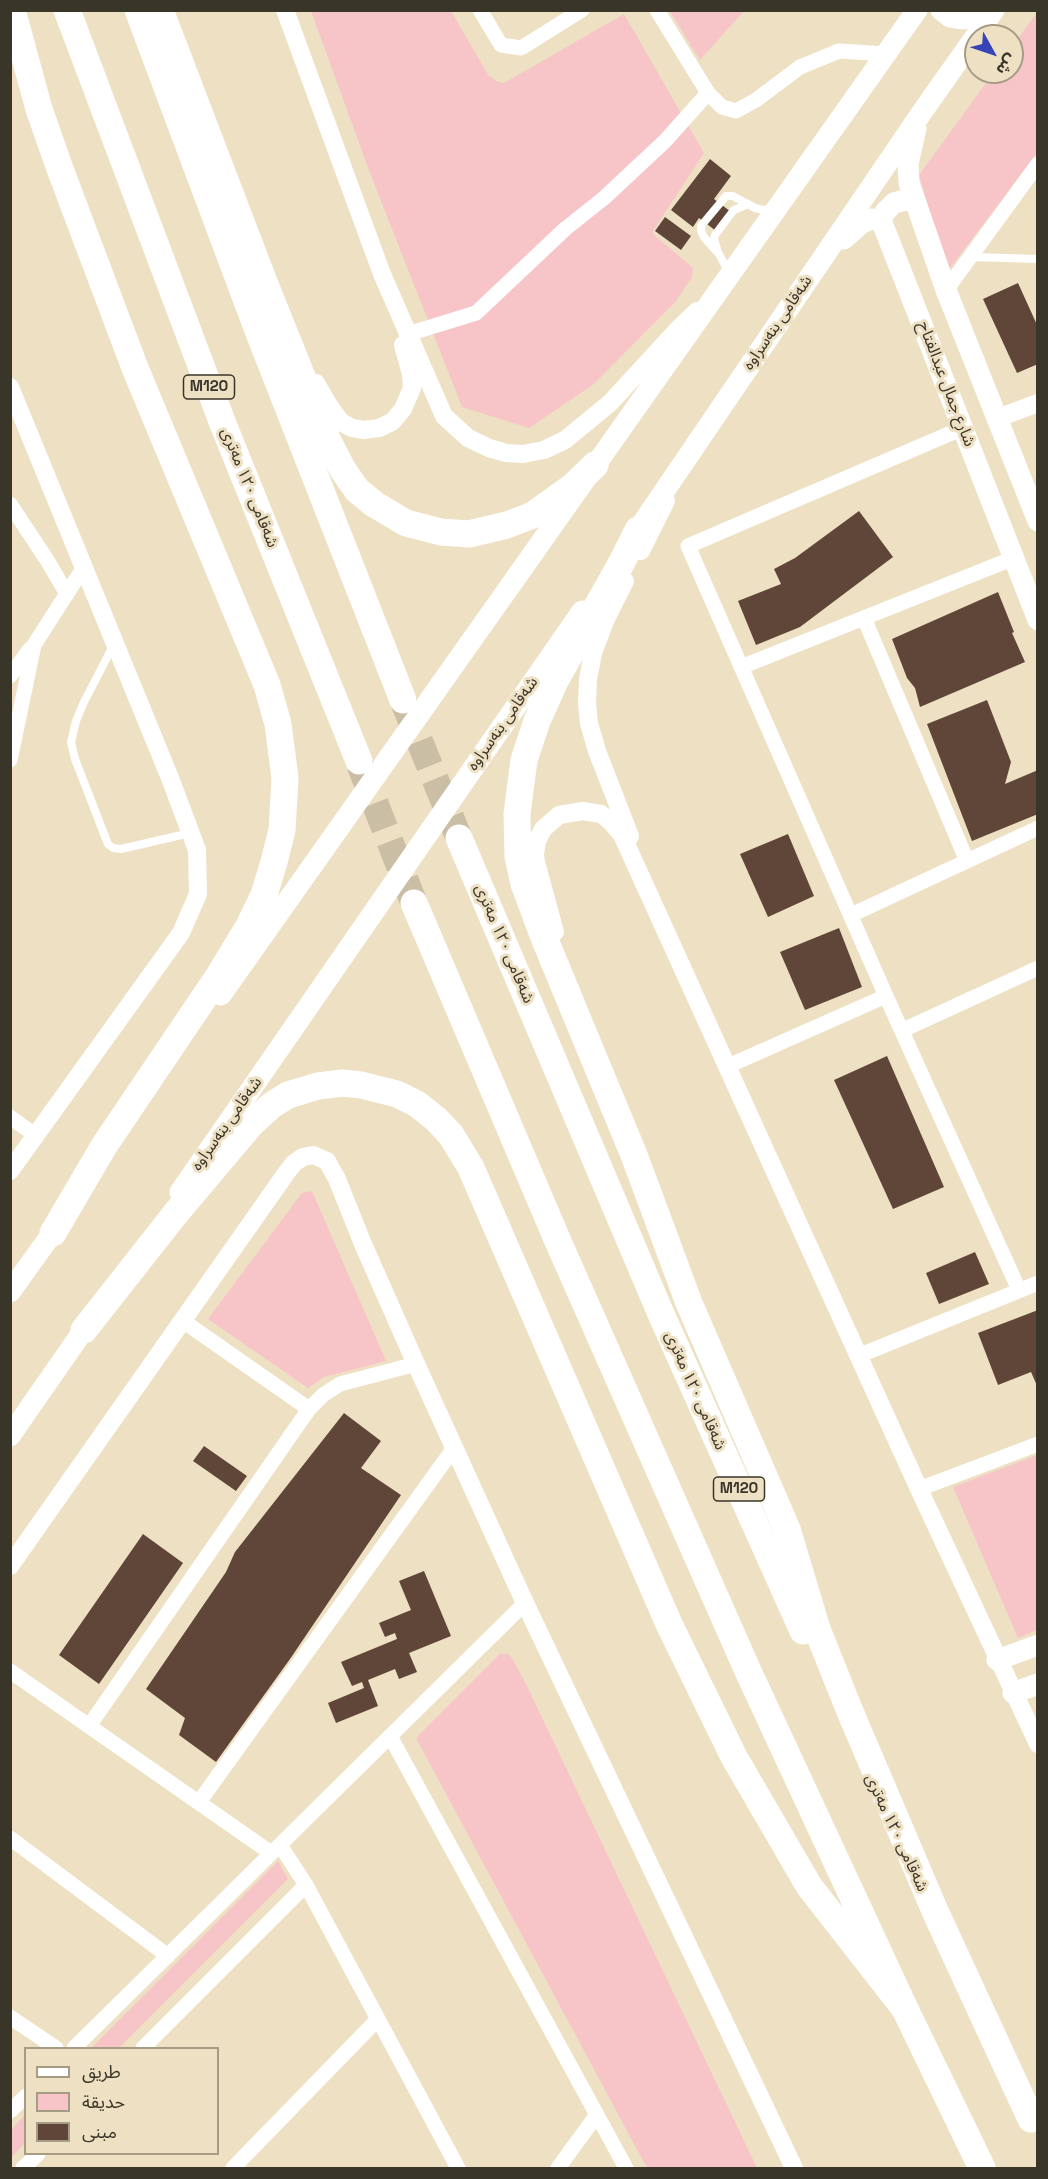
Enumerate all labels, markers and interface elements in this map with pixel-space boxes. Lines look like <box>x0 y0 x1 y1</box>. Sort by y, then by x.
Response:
north arrow <box>964 24 1024 84</box>
text: ش <box>992 49 1022 80</box>
street label: شەقامی بنەسراوە <box>739 272 817 374</box>
street label: شارع جمال عبدالفتاح <box>913 319 979 449</box>
road number: M120 <box>184 375 234 399</box>
street label: شەقامی ١٢٠ مەتری <box>216 425 282 551</box>
street label: شەقامی بنەسراوە <box>464 673 542 775</box>
street label: شەقامی ١٢٠ مەتری <box>470 882 538 1006</box>
street label: شەقامی بنەسراوە <box>188 1073 266 1175</box>
street label: شەقامی ١٢٠ مەتری <box>660 1329 730 1453</box>
road number: M120 <box>714 1477 764 1501</box>
street label: شەقامی ١٢٠ مەتری <box>860 1771 932 1895</box>
legend <box>24 2047 219 2155</box>
text: طريق <box>82 2060 121 2083</box>
text: حديقة <box>82 2090 125 2113</box>
text: مبنى <box>82 2120 117 2143</box>

